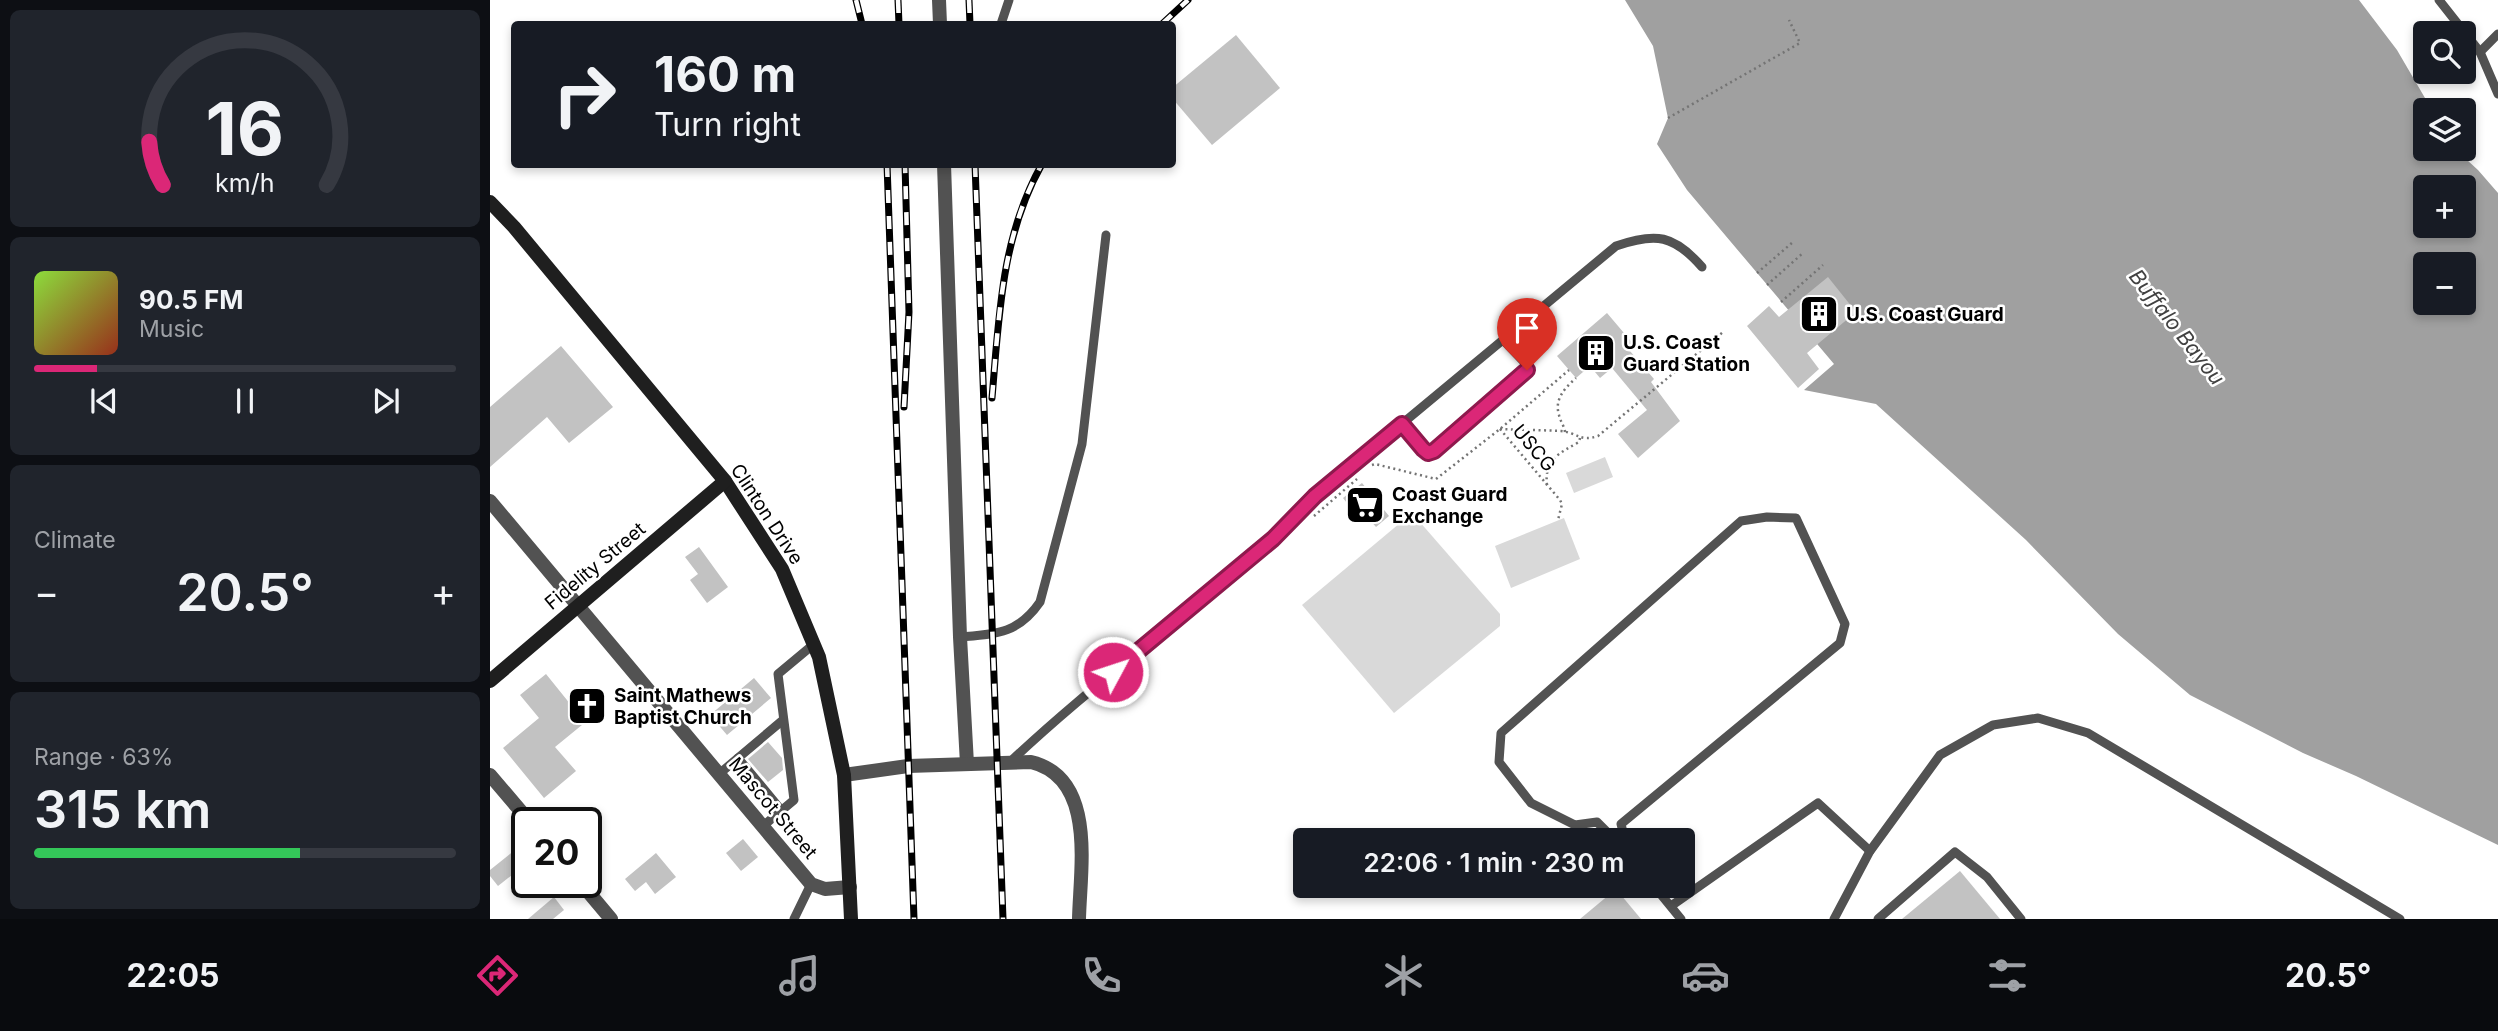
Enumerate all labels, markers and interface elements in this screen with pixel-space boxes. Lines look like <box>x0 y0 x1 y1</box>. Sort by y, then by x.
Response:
map controls <box>2413 21 2476 315</box>
button: search <box>2413 21 2476 84</box>
text: 160 m <box>654 45 796 104</box>
icon: right <box>539 49 630 140</box>
text: 16 <box>206 84 284 173</box>
button: layers <box>2413 98 2476 161</box>
text: Turn right <box>654 105 801 144</box>
text: km/h <box>215 167 275 197</box>
button: + <box>2413 175 2476 238</box>
button: − <box>2413 252 2476 315</box>
water label: Buffalo Bayou <box>2124 264 2230 390</box>
text: 90.5 FM <box>139 284 243 315</box>
building icon: U.S. Coast Guard <box>1798 293 1840 335</box>
pin <box>1497 298 1557 370</box>
place label: U.S. Coast Guard <box>1846 303 2004 326</box>
icon: arrive <box>1508 309 1546 347</box>
text: Music <box>139 315 204 343</box>
place label: U.S. Coast Guard Station <box>1623 331 1750 376</box>
building icon: U.S. Coast Guard Station <box>1575 332 1617 374</box>
icon: previous <box>85 382 123 420</box>
icon: pause <box>226 382 264 420</box>
icon: next <box>367 382 405 420</box>
street label: USCG <box>1508 420 1560 476</box>
street label: Clinton Drive <box>726 459 808 569</box>
place label: Coast Guard Exchange <box>1392 483 1507 528</box>
supermarket icon: Coast Guard Exchange <box>1344 484 1386 526</box>
street label: Fidelity Street <box>540 517 650 615</box>
text: Climate <box>34 526 116 554</box>
text: 20.5° <box>176 561 314 624</box>
text: − <box>34 569 59 615</box>
text: + <box>431 569 456 615</box>
position arrow <box>1076 635 1150 709</box>
place label: Saint Mathews Baptist Church <box>614 684 752 729</box>
church icon: Saint Mathews Baptist Church <box>566 685 608 727</box>
text: Range · 63% <box>34 743 173 771</box>
street label: Mascot Street <box>724 753 822 863</box>
text: 315 km <box>34 778 211 841</box>
speed limit sign: 20 <box>511 807 602 898</box>
text: 22:06 · 1 min · 230 m <box>1364 847 1624 878</box>
icon: directions <box>473 951 522 1000</box>
icon: music <box>775 951 824 1000</box>
icon: phone <box>1077 951 1126 1000</box>
icon: climate <box>1379 951 1428 1000</box>
icon: car <box>1681 951 1730 1000</box>
icon: filters <box>1983 951 2032 1000</box>
text: 22:05 <box>127 956 220 995</box>
text: 20.5° <box>2285 956 2371 995</box>

